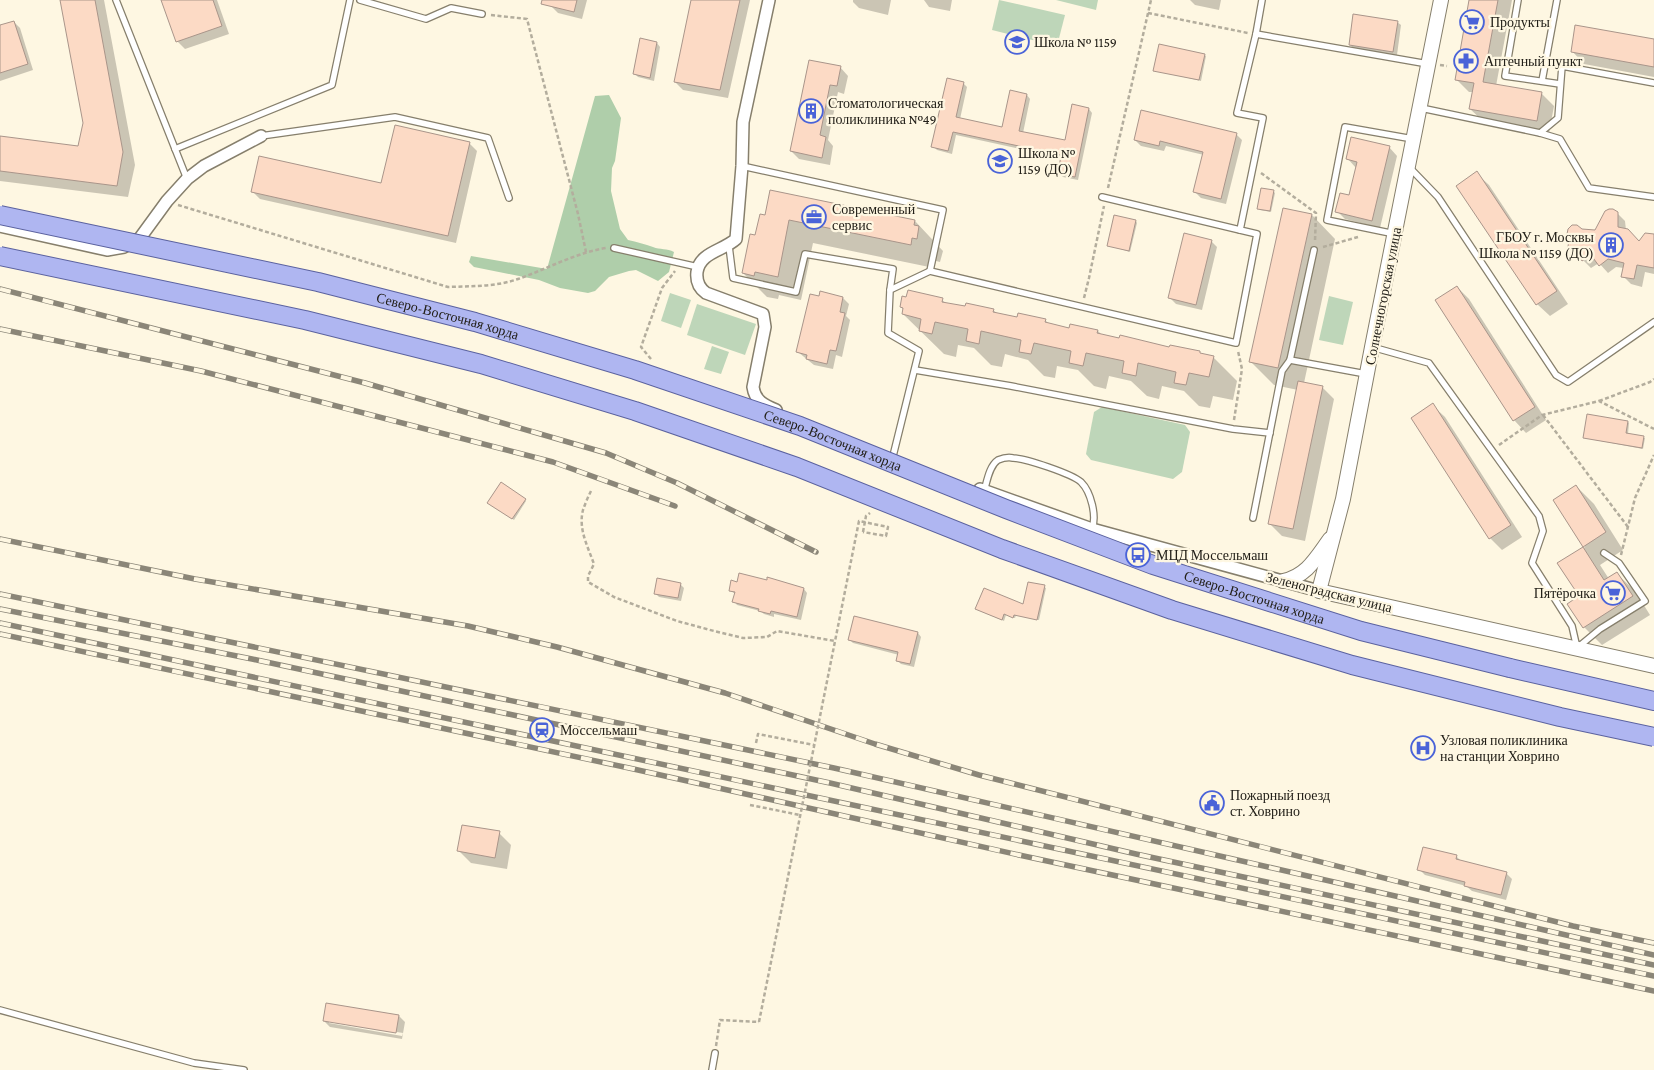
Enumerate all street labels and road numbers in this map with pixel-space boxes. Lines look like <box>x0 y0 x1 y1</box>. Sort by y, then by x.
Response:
street label: Солнечногорская улица <box>1362 225 1404 366</box>
street label: Северо-Восточная хорда <box>375 289 521 343</box>
street label: Северо-Восточная хорда <box>762 406 905 474</box>
street label: Северо-Восточная хорда <box>1182 567 1327 627</box>
street label: Зеленоградская улица <box>1264 569 1395 616</box>

